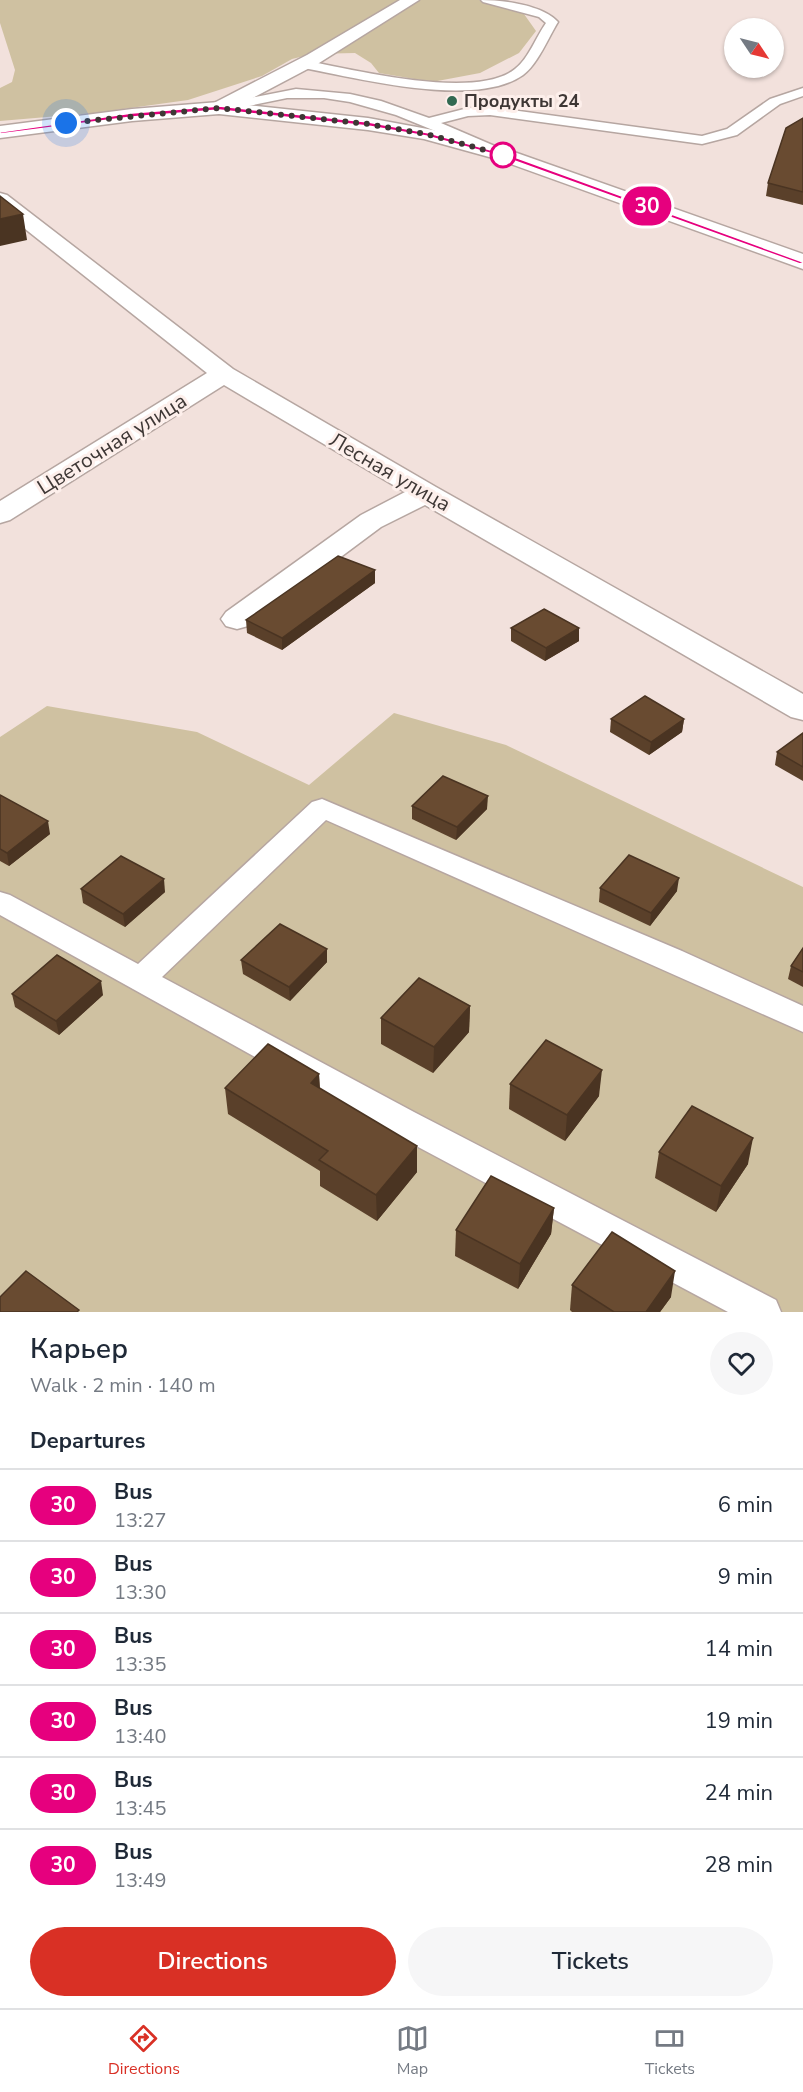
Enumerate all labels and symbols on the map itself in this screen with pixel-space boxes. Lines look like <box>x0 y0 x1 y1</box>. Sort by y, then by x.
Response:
north arrow <box>724 18 784 78</box>
place label: Продукты 24 <box>464 89 580 113</box>
marker: Продукты 24 <box>445 94 459 108</box>
your location <box>51 108 81 138</box>
unlabelled marker <box>490 142 516 168</box>
line badge: 30 <box>620 186 674 226</box>
street label: Цветочная улица <box>32 387 192 501</box>
street label: Лесная улица <box>324 426 456 518</box>

